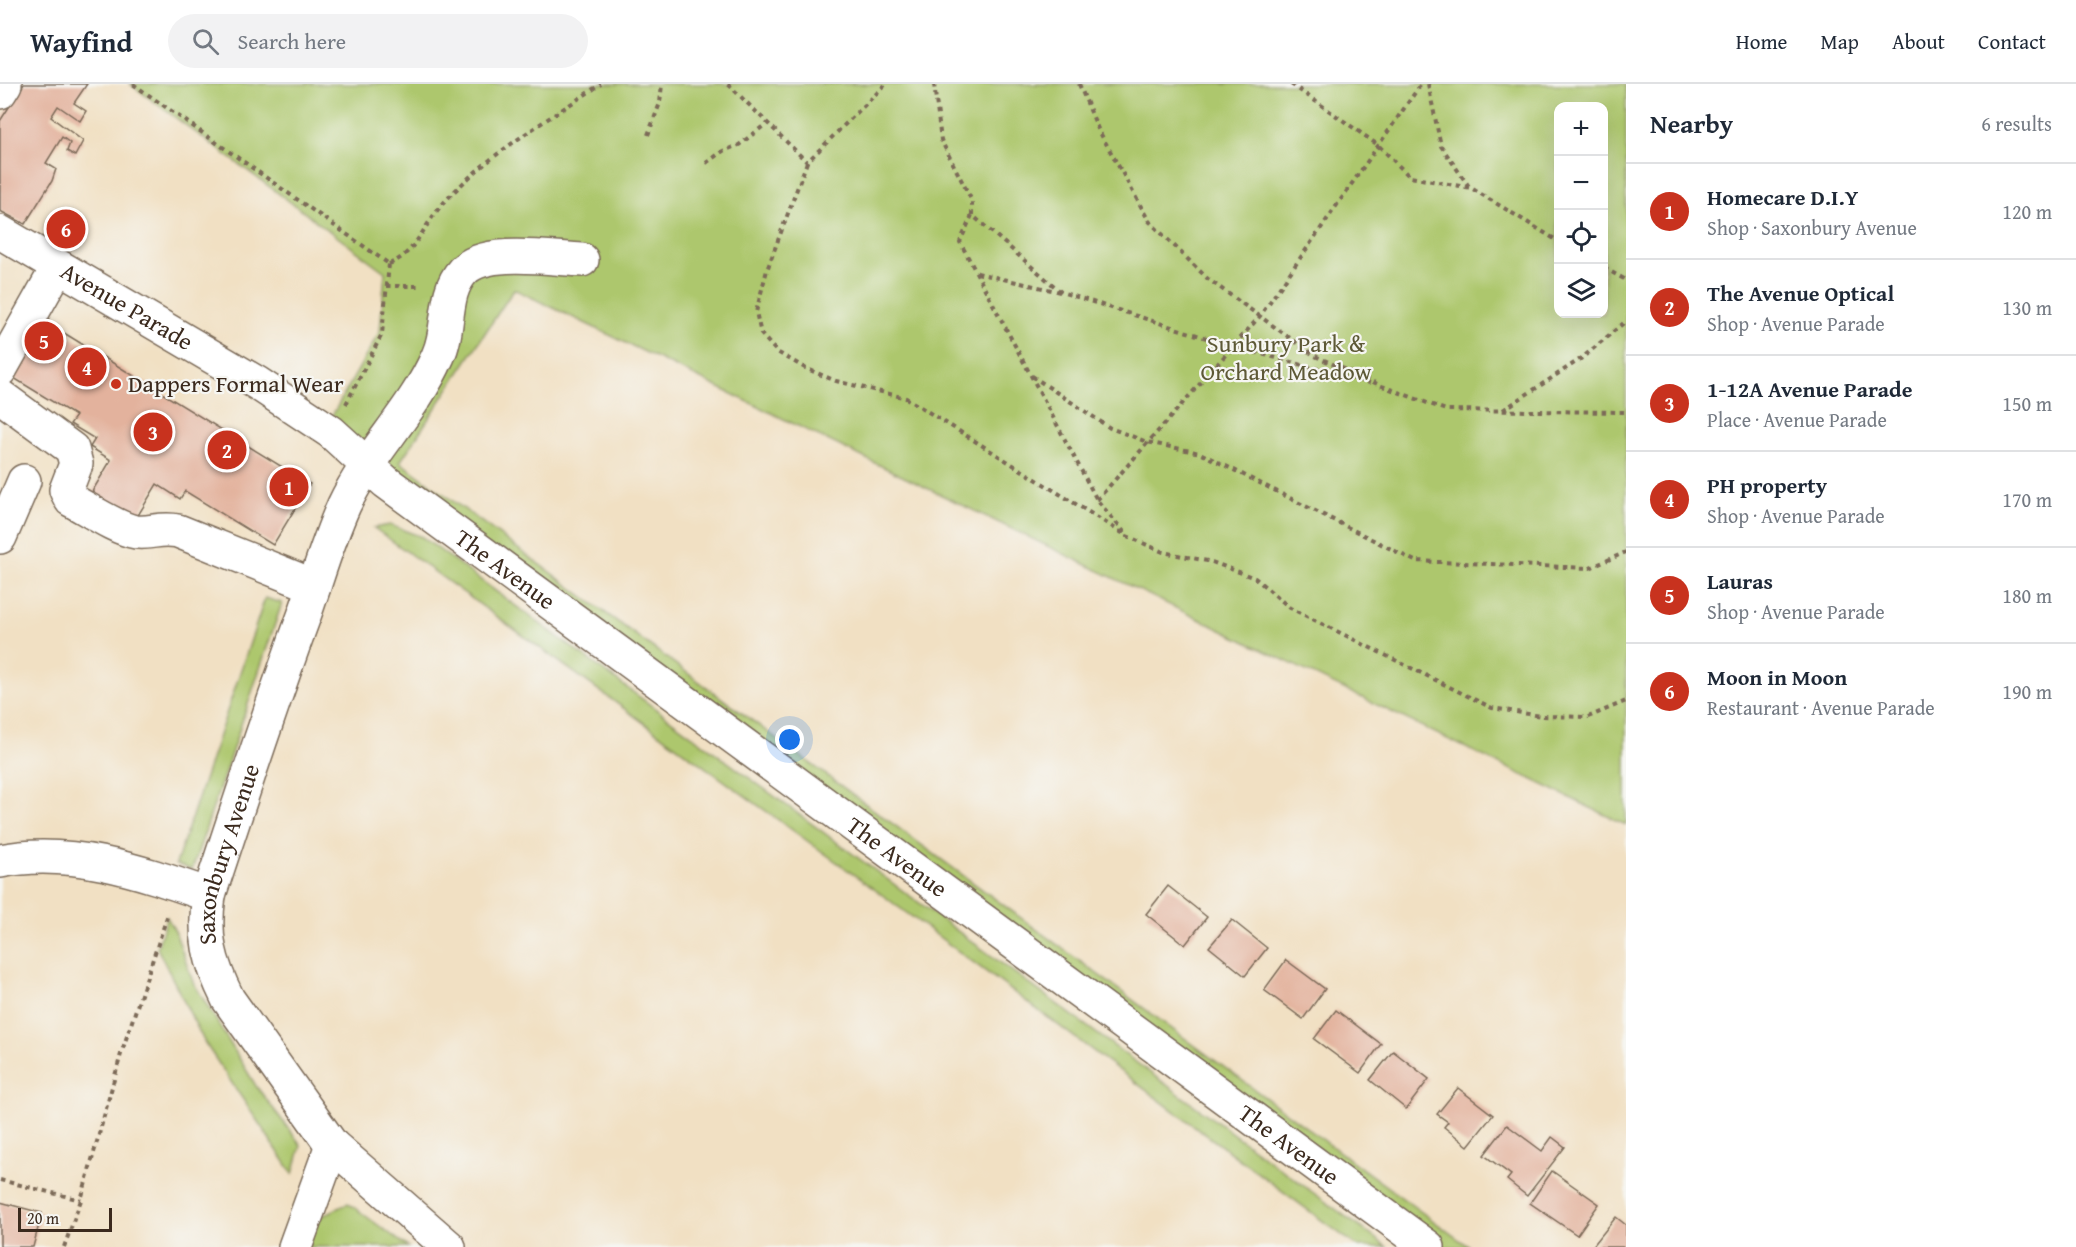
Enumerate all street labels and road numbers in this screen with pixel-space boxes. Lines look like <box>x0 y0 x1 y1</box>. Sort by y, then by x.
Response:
street label: Avenue Parade <box>54 253 200 359</box>
street label: The Avenue <box>448 520 563 618</box>
street label: Saxonbury Avenue <box>189 759 268 947</box>
street label: The Avenue <box>840 808 955 906</box>
street label: The Avenue <box>1231 1096 1347 1193</box>

